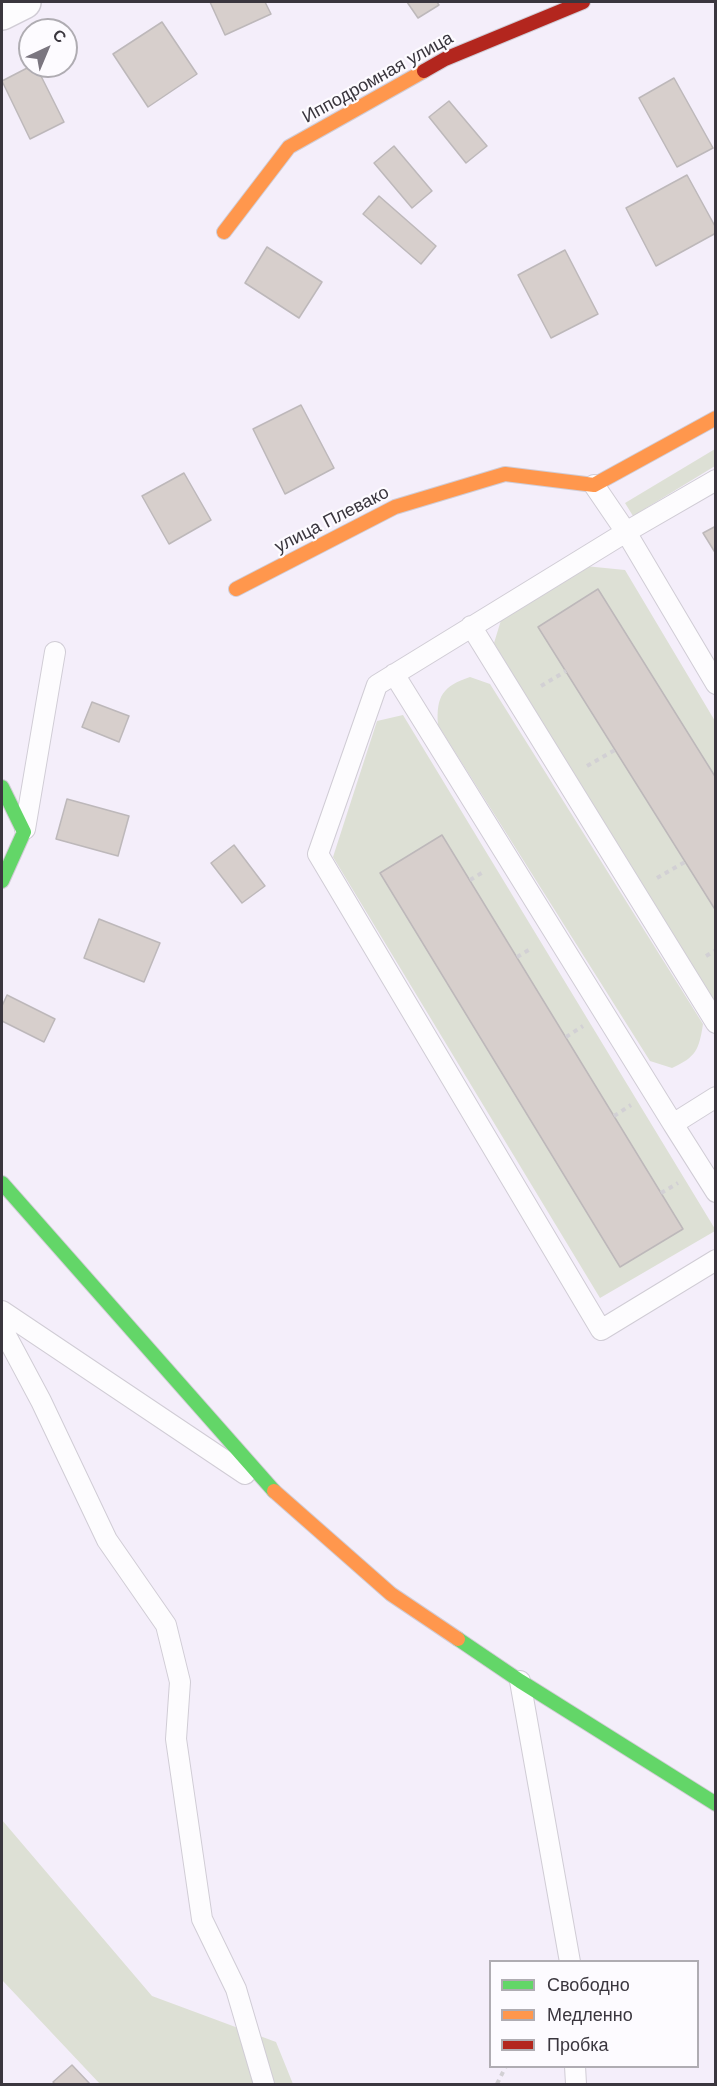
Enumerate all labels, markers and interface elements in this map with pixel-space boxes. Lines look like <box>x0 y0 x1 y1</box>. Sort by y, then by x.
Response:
north arrow <box>18 18 78 78</box>
text: С <box>49 26 70 46</box>
street label: Ипподромная улица <box>299 28 457 128</box>
street label: улица Плевако <box>271 482 393 558</box>
legend <box>489 1960 699 2068</box>
text: Свободно <box>547 1975 630 1995</box>
text: Медленно <box>547 2005 633 2025</box>
text: Пробка <box>547 2035 609 2055</box>

